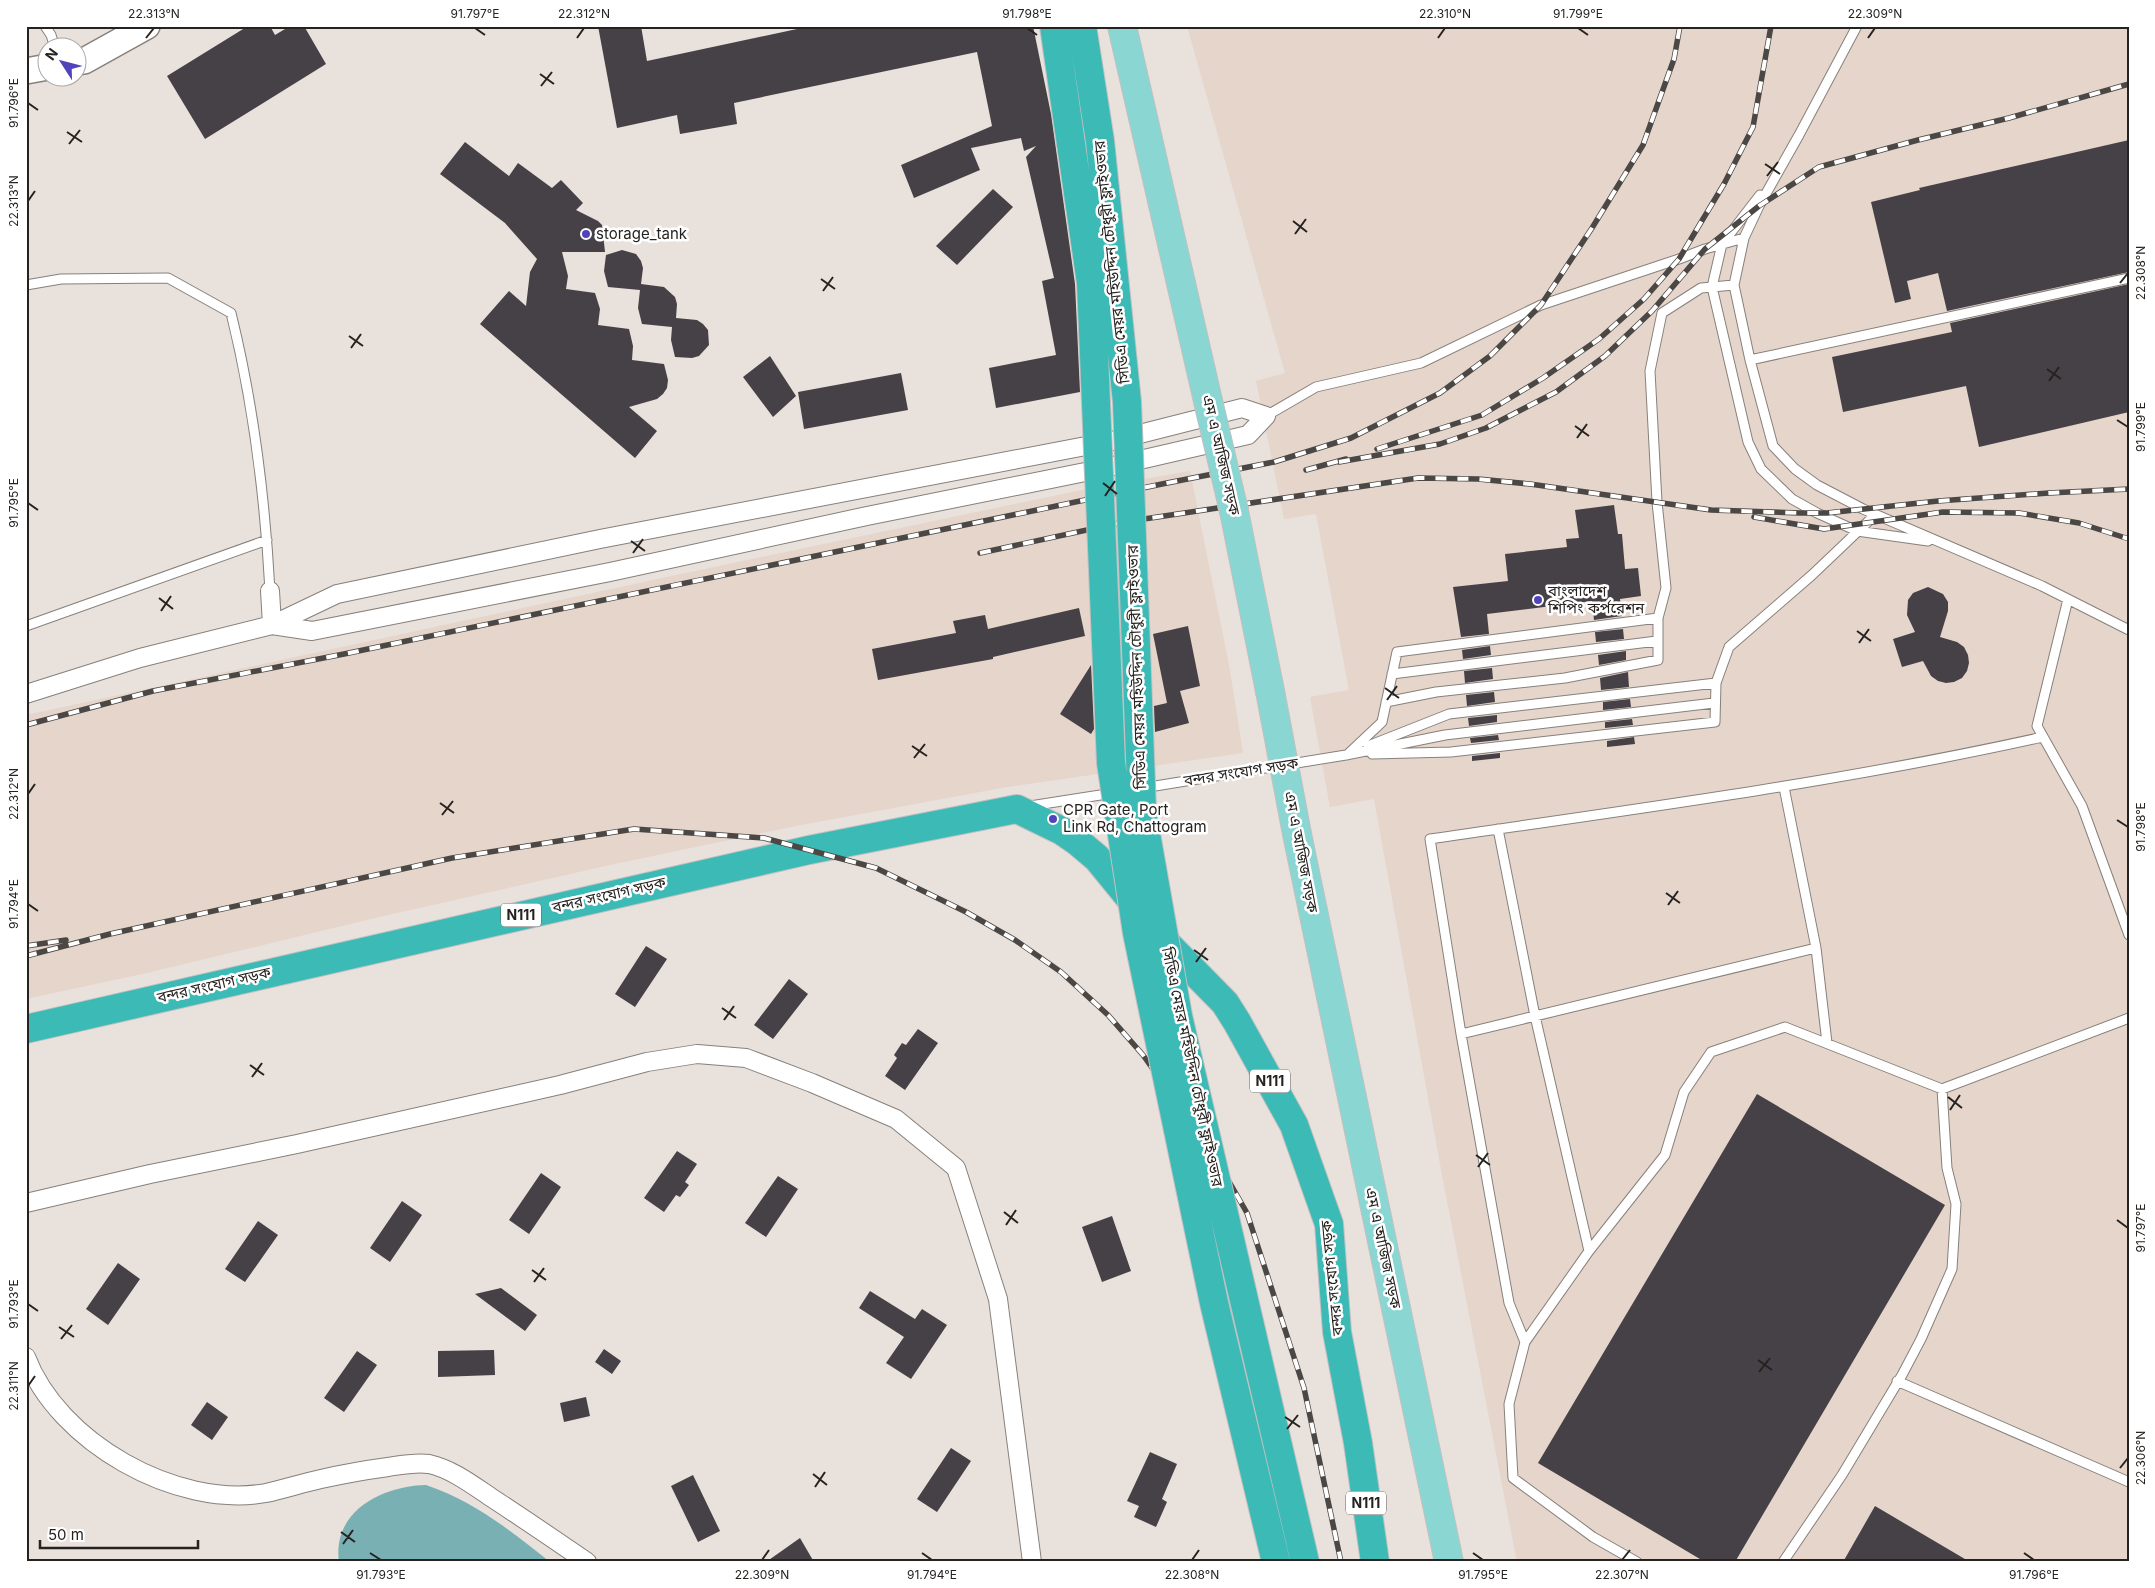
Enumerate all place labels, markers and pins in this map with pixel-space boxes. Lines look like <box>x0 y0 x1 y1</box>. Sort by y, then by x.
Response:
place label: storage_tank <box>596 224 688 243</box>
marker: storage_tank <box>580 228 592 240</box>
place label: বাংলাদেশ শিপিং কর্পরেশন <box>1547 581 1645 617</box>
marker: বাংলাদেশ শিপিং কর্পরেশন <box>1532 594 1544 606</box>
place label: CPR Gate, Port Link Rd, Chattogram <box>1063 800 1207 836</box>
marker: CPR Gate, Port Link Rd, Chattogram <box>1047 813 1059 825</box>

